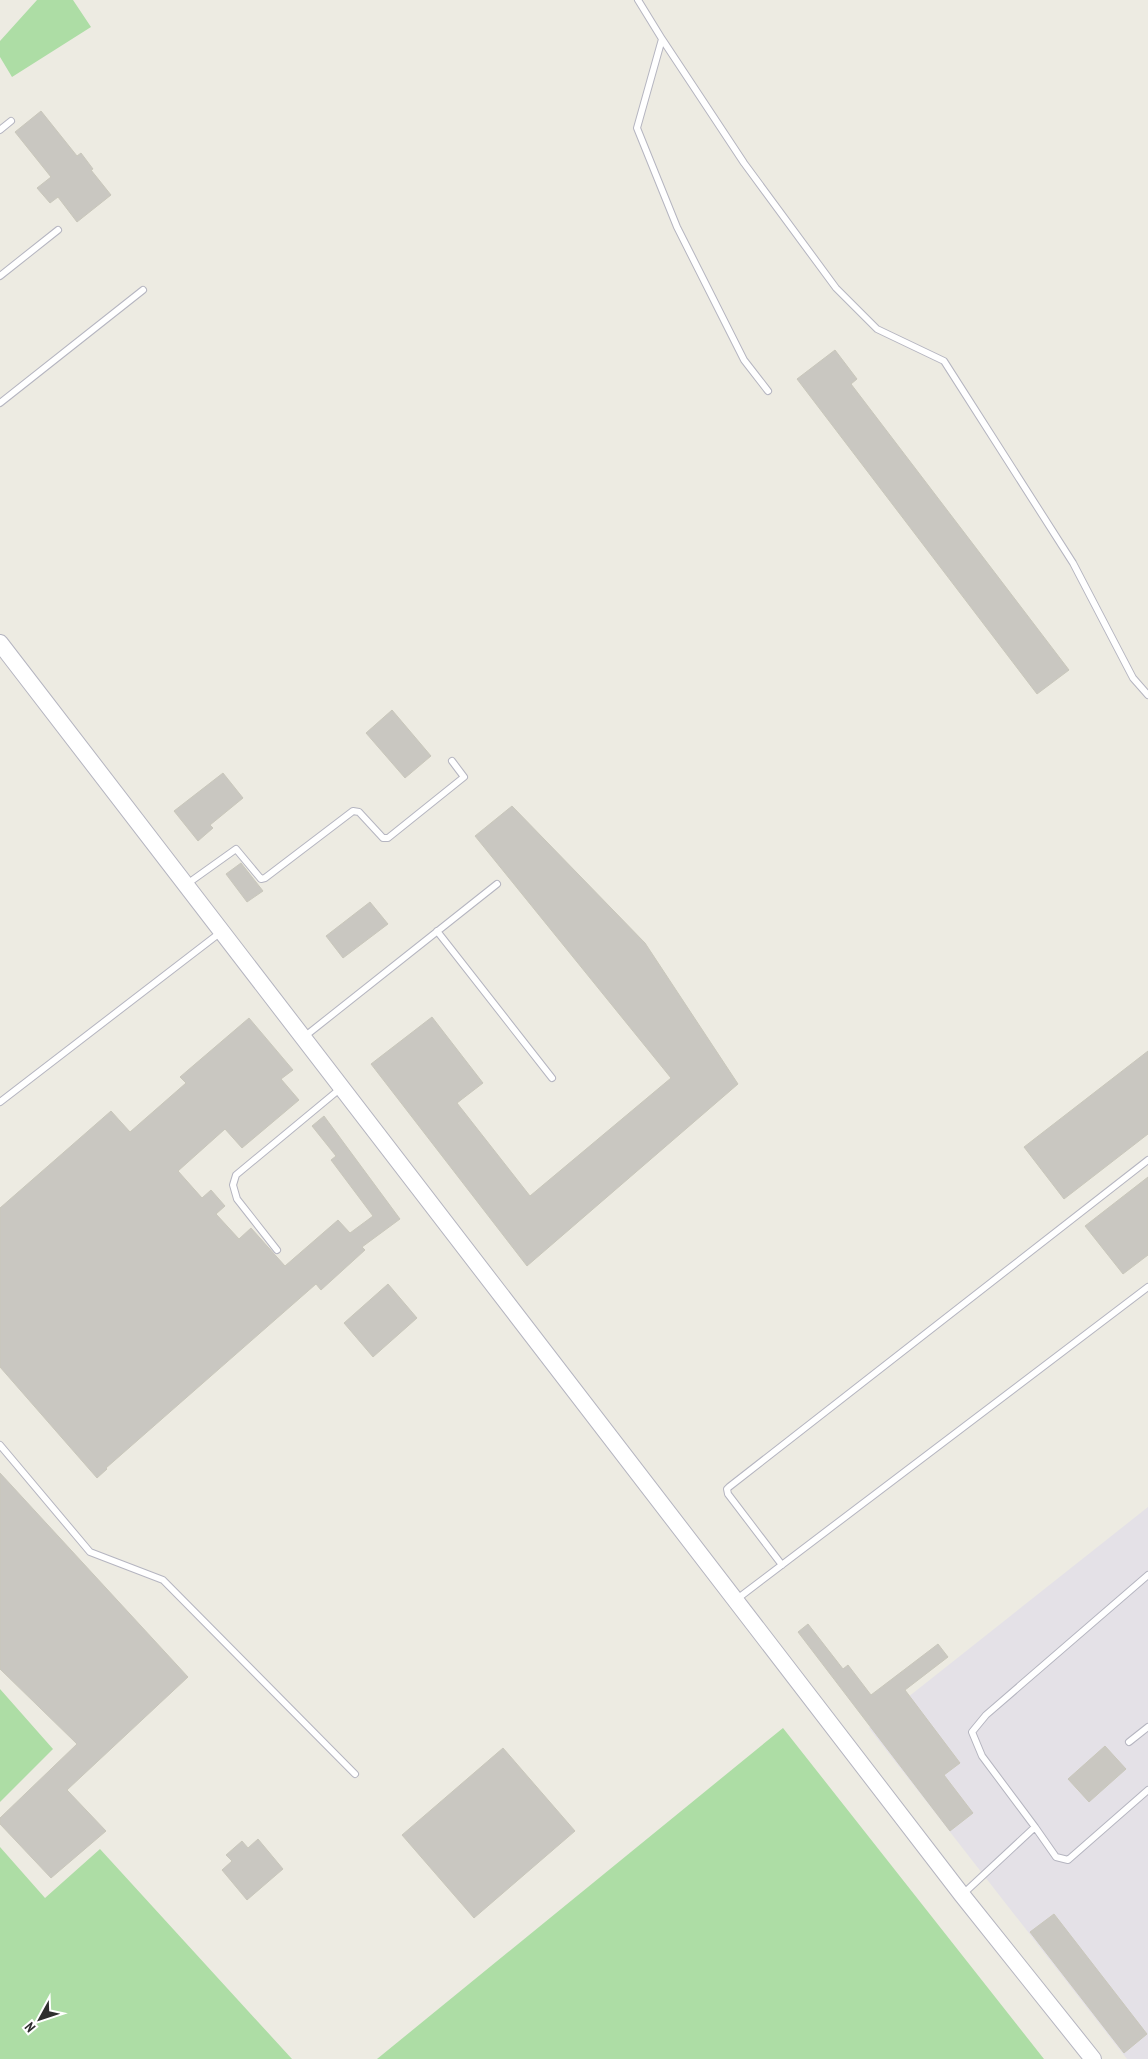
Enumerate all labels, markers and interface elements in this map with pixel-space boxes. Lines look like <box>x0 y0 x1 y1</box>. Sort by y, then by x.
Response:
north arrow <box>15 1994 65 2044</box>
text: N <box>21 2019 39 2036</box>

